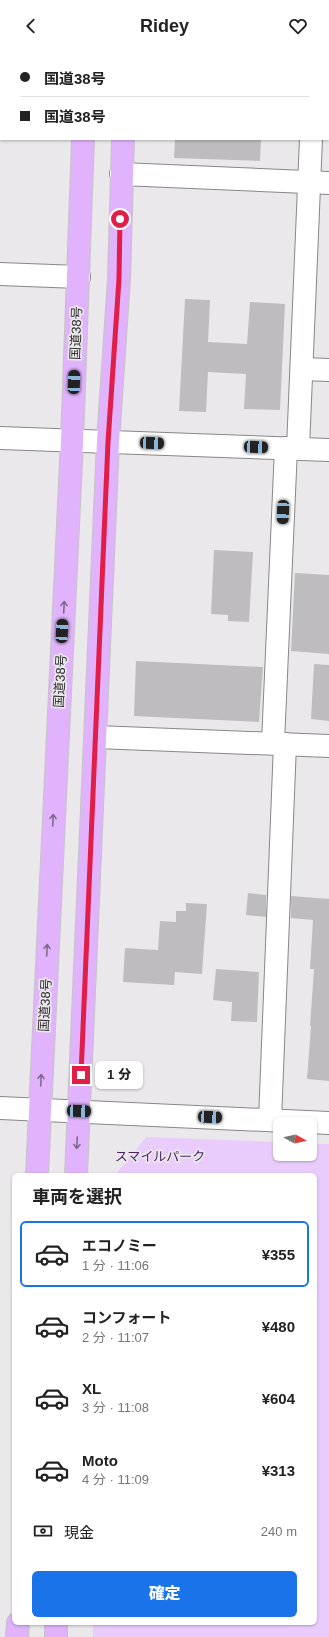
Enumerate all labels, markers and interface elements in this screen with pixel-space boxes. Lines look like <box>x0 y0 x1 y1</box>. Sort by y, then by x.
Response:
icon: back <box>20 15 42 37</box>
icon: heart <box>287 15 309 37</box>
text: Ridey <box>140 16 189 36</box>
text: 国道38号 <box>44 70 106 87</box>
text: 国道38号 <box>44 108 106 125</box>
route start <box>111 210 129 228</box>
street label: 国道38号 <box>68 306 84 360</box>
car <box>68 370 80 394</box>
car <box>140 437 164 449</box>
car <box>244 441 268 453</box>
car <box>277 500 289 524</box>
one-way arrow <box>60 601 67 614</box>
car <box>55 619 69 643</box>
street label: 国道38号 <box>51 654 69 708</box>
one-way arrow <box>50 814 57 827</box>
one-way arrow <box>44 944 51 957</box>
street label: 国道38号 <box>36 978 54 1032</box>
callout: 1 分 <box>95 1061 143 1089</box>
route end <box>72 1066 90 1084</box>
text: 1 分 <box>107 1067 131 1082</box>
one-way arrow <box>38 1074 45 1087</box>
car <box>67 1105 91 1117</box>
car <box>198 1110 222 1124</box>
north arrow <box>273 1117 317 1161</box>
map controls <box>273 1117 317 1161</box>
one-way arrow <box>74 1136 81 1149</box>
park label: スマイルパーク <box>115 1149 205 1164</box>
text: 車両を選択 <box>32 1187 122 1207</box>
icon: car <box>34 1236 70 1272</box>
text: エコノミー <box>82 1237 157 1254</box>
text: ¥355 <box>262 1246 295 1263</box>
text: 1 分 · 11:06 <box>82 1258 149 1273</box>
icon: car <box>34 1308 70 1344</box>
text: コンフォート <box>82 1309 172 1326</box>
text: ¥480 <box>262 1318 295 1335</box>
text: 2 分 · 11:07 <box>82 1330 149 1345</box>
icon: car <box>34 1380 70 1416</box>
text: XL <box>82 1380 101 1397</box>
text: ¥604 <box>262 1390 295 1407</box>
text: 3 分 · 11:08 <box>82 1400 149 1415</box>
icon: car <box>34 1452 70 1488</box>
text: Moto <box>82 1452 118 1469</box>
text: ¥313 <box>262 1462 295 1479</box>
text: 4 分 · 11:09 <box>82 1472 149 1487</box>
icon: cash <box>32 1520 54 1542</box>
text: 現金 <box>64 1524 94 1541</box>
text: 240 m <box>261 1524 297 1539</box>
button: 確定 <box>32 1571 297 1617</box>

